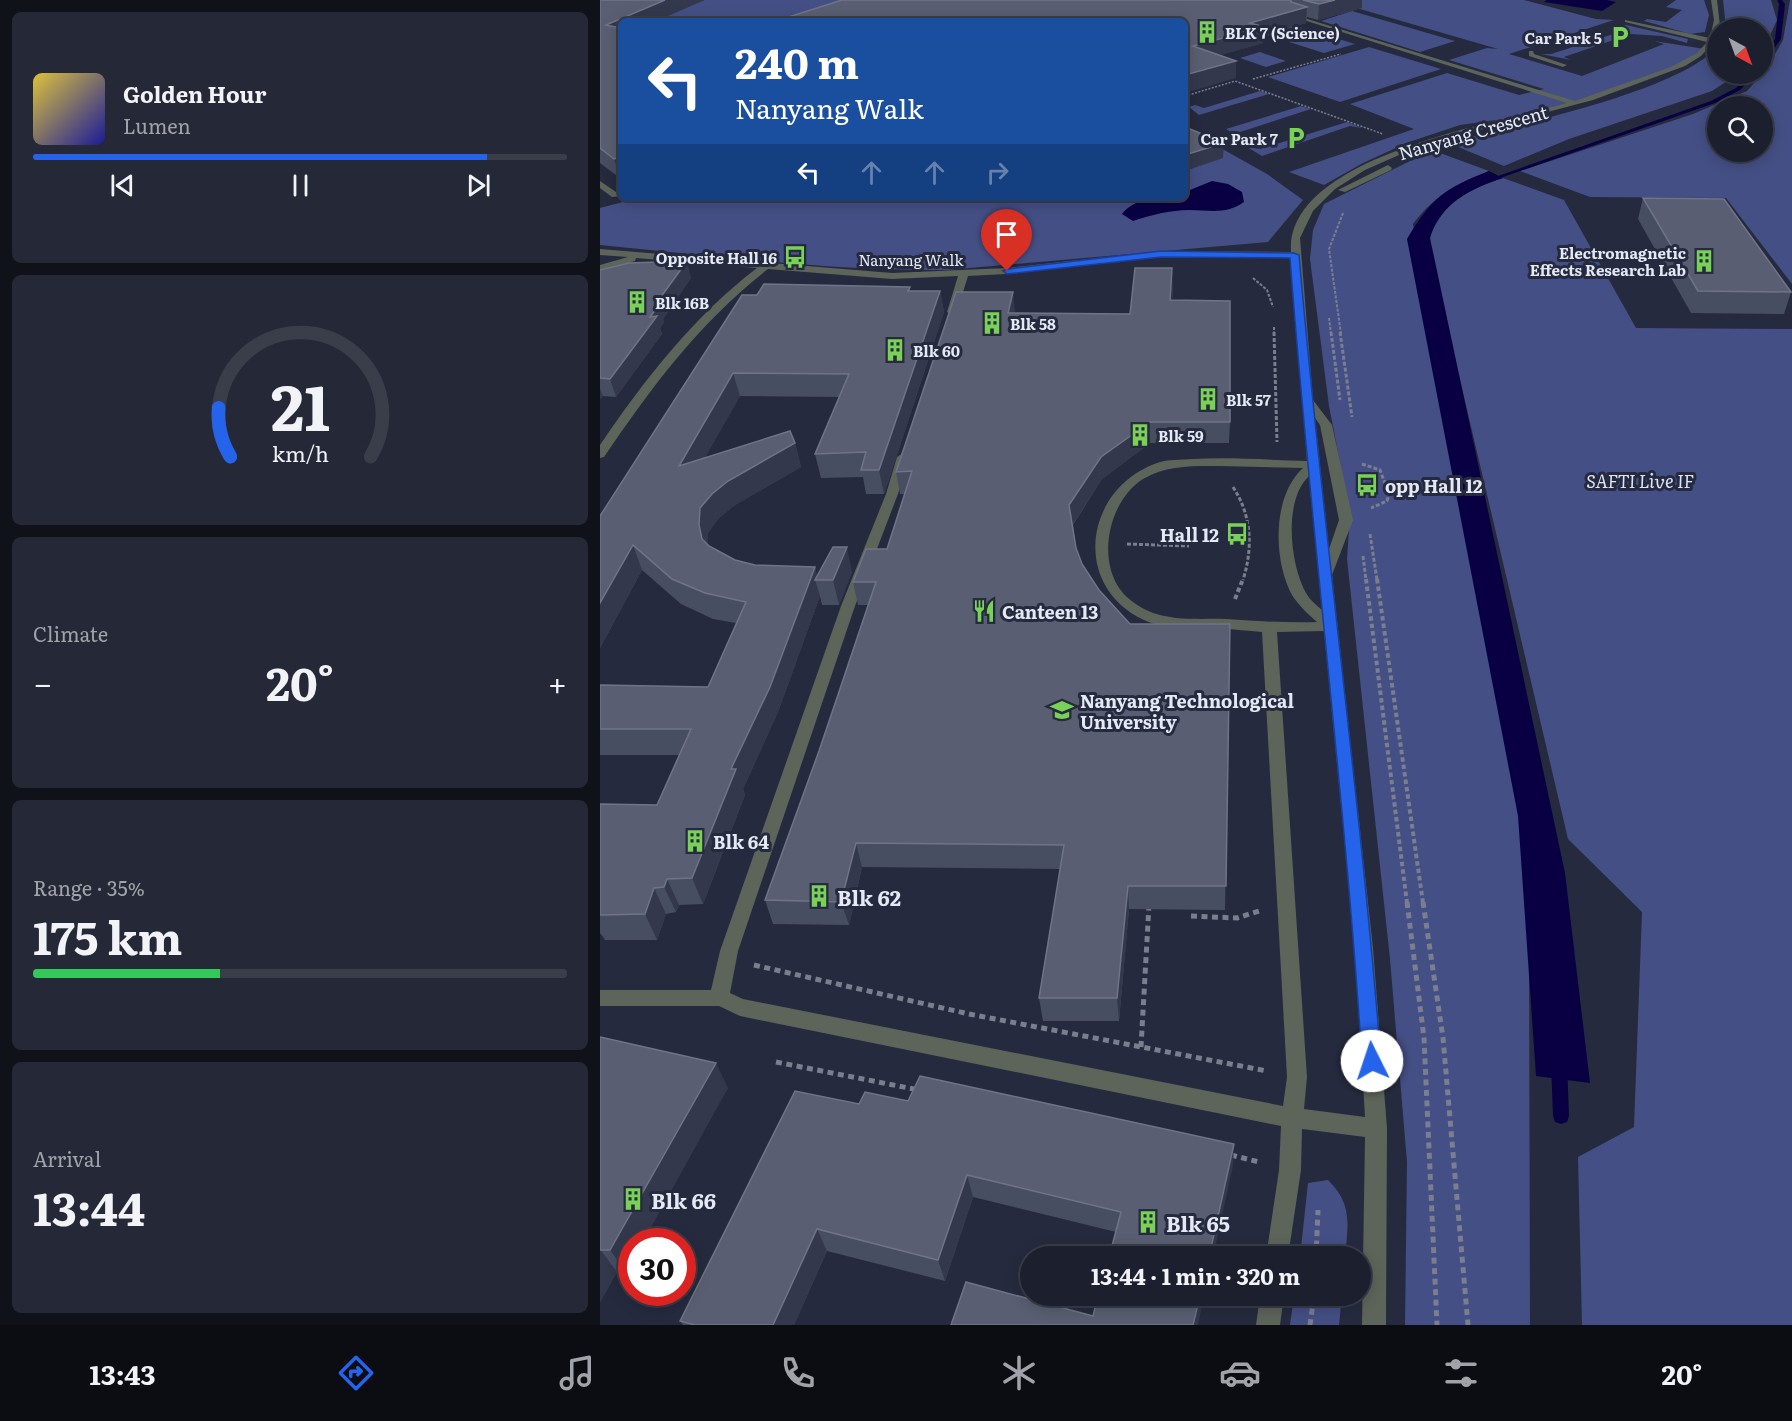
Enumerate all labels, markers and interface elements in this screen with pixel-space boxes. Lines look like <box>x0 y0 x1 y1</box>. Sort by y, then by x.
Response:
north arrow <box>1707 18 1773 84</box>
map controls <box>1707 18 1773 162</box>
building icon: BLK 7 (Science) <box>1194 19 1220 45</box>
place label: BLK 7 (Science) <box>1225 21 1340 44</box>
parking icon: Car Park 5 <box>1607 24 1633 50</box>
place label: Car Park 5 <box>1524 26 1602 49</box>
text: 240 m <box>735 30 859 92</box>
icon: left <box>636 42 714 120</box>
text: Golden Hour <box>123 77 266 110</box>
text: Nanyang Walk <box>735 87 924 127</box>
button: search <box>1707 96 1773 162</box>
street label: Nanyang Crescent <box>1395 98 1552 166</box>
text: Lumen <box>123 110 191 140</box>
parking icon: Car Park 7 <box>1283 125 1309 151</box>
place label: Car Park 7 <box>1200 127 1279 150</box>
icon: left <box>792 156 825 189</box>
icon: ahead <box>855 156 888 189</box>
icon: ahead <box>918 156 951 189</box>
icon: right <box>981 156 1014 189</box>
icon: previous <box>106 169 139 202</box>
icon: pause <box>284 169 317 202</box>
icon: next <box>462 169 495 202</box>
pin <box>981 209 1032 271</box>
icon: arrive <box>990 218 1023 251</box>
place label: Electromagnetic Effects Research Lab <box>1530 241 1686 281</box>
bus stop icon: Opposite Hall 16 <box>782 244 808 270</box>
place label: Opposite Hall 16 <box>656 246 777 269</box>
street label: Nanyang Walk <box>859 248 964 271</box>
building icon: Electromagnetic Effects Research Lab <box>1691 248 1717 274</box>
building icon: Blk 16B <box>624 289 650 315</box>
place label: Blk 16B <box>655 291 709 314</box>
building icon: Blk 58 <box>979 310 1005 336</box>
place label: Blk 58 <box>1010 312 1056 335</box>
building icon: Blk 60 <box>882 337 908 363</box>
place label: Blk 60 <box>913 339 960 362</box>
text: 21 <box>270 358 330 450</box>
building icon: Blk 57 <box>1195 386 1221 412</box>
place label: Blk 57 <box>1226 388 1272 411</box>
building icon: Blk 59 <box>1127 422 1153 448</box>
place label: Blk 59 <box>1158 424 1204 447</box>
text: km/h <box>271 437 329 469</box>
park label: SAFTI Live IF <box>1586 467 1694 494</box>
bus stop icon: opp Hall 12 <box>1354 472 1380 498</box>
place label: opp Hall 12 <box>1385 472 1483 499</box>
place label: Hall 12 <box>1160 521 1219 548</box>
bus stop icon: Hall 12 <box>1224 521 1250 547</box>
restaurant icon: Canteen 13 <box>971 598 997 624</box>
place label: Canteen 13 <box>1002 598 1098 625</box>
text: Climate <box>33 618 108 648</box>
text: 20° <box>266 648 334 715</box>
text: − <box>33 657 52 706</box>
text: + <box>548 657 567 706</box>
place label: Nanyang Technological University <box>1080 687 1294 735</box>
school or university icon: Nanyang Technological University <box>1049 697 1075 723</box>
building icon: Blk 64 <box>682 828 708 854</box>
place label: Blk 64 <box>713 828 769 855</box>
text: Range · 35% <box>33 872 145 902</box>
place label: Blk 62 <box>837 881 901 912</box>
building icon: Blk 62 <box>806 883 832 909</box>
text: 175 km <box>33 902 182 969</box>
position arrow <box>1340 1029 1404 1093</box>
text: Arrival <box>33 1143 101 1173</box>
text: 13:44 <box>33 1173 145 1240</box>
place label: Blk 66 <box>651 1184 716 1215</box>
building icon: Blk 66 <box>620 1186 646 1212</box>
place label: Blk 65 <box>1166 1207 1230 1238</box>
building icon: Blk 65 <box>1135 1209 1161 1235</box>
speed limit sign: 30 <box>618 1228 696 1306</box>
text: 13:44 · 1 min · 320 m <box>1091 1259 1300 1292</box>
icon: directions <box>335 1352 377 1394</box>
icon: music <box>556 1352 598 1394</box>
icon: phone <box>777 1352 819 1394</box>
icon: climate <box>998 1352 1040 1394</box>
icon: car <box>1219 1352 1261 1394</box>
icon: filters <box>1440 1352 1482 1394</box>
text: 13:43 <box>90 1353 156 1393</box>
text: 20° <box>1662 1353 1702 1393</box>

